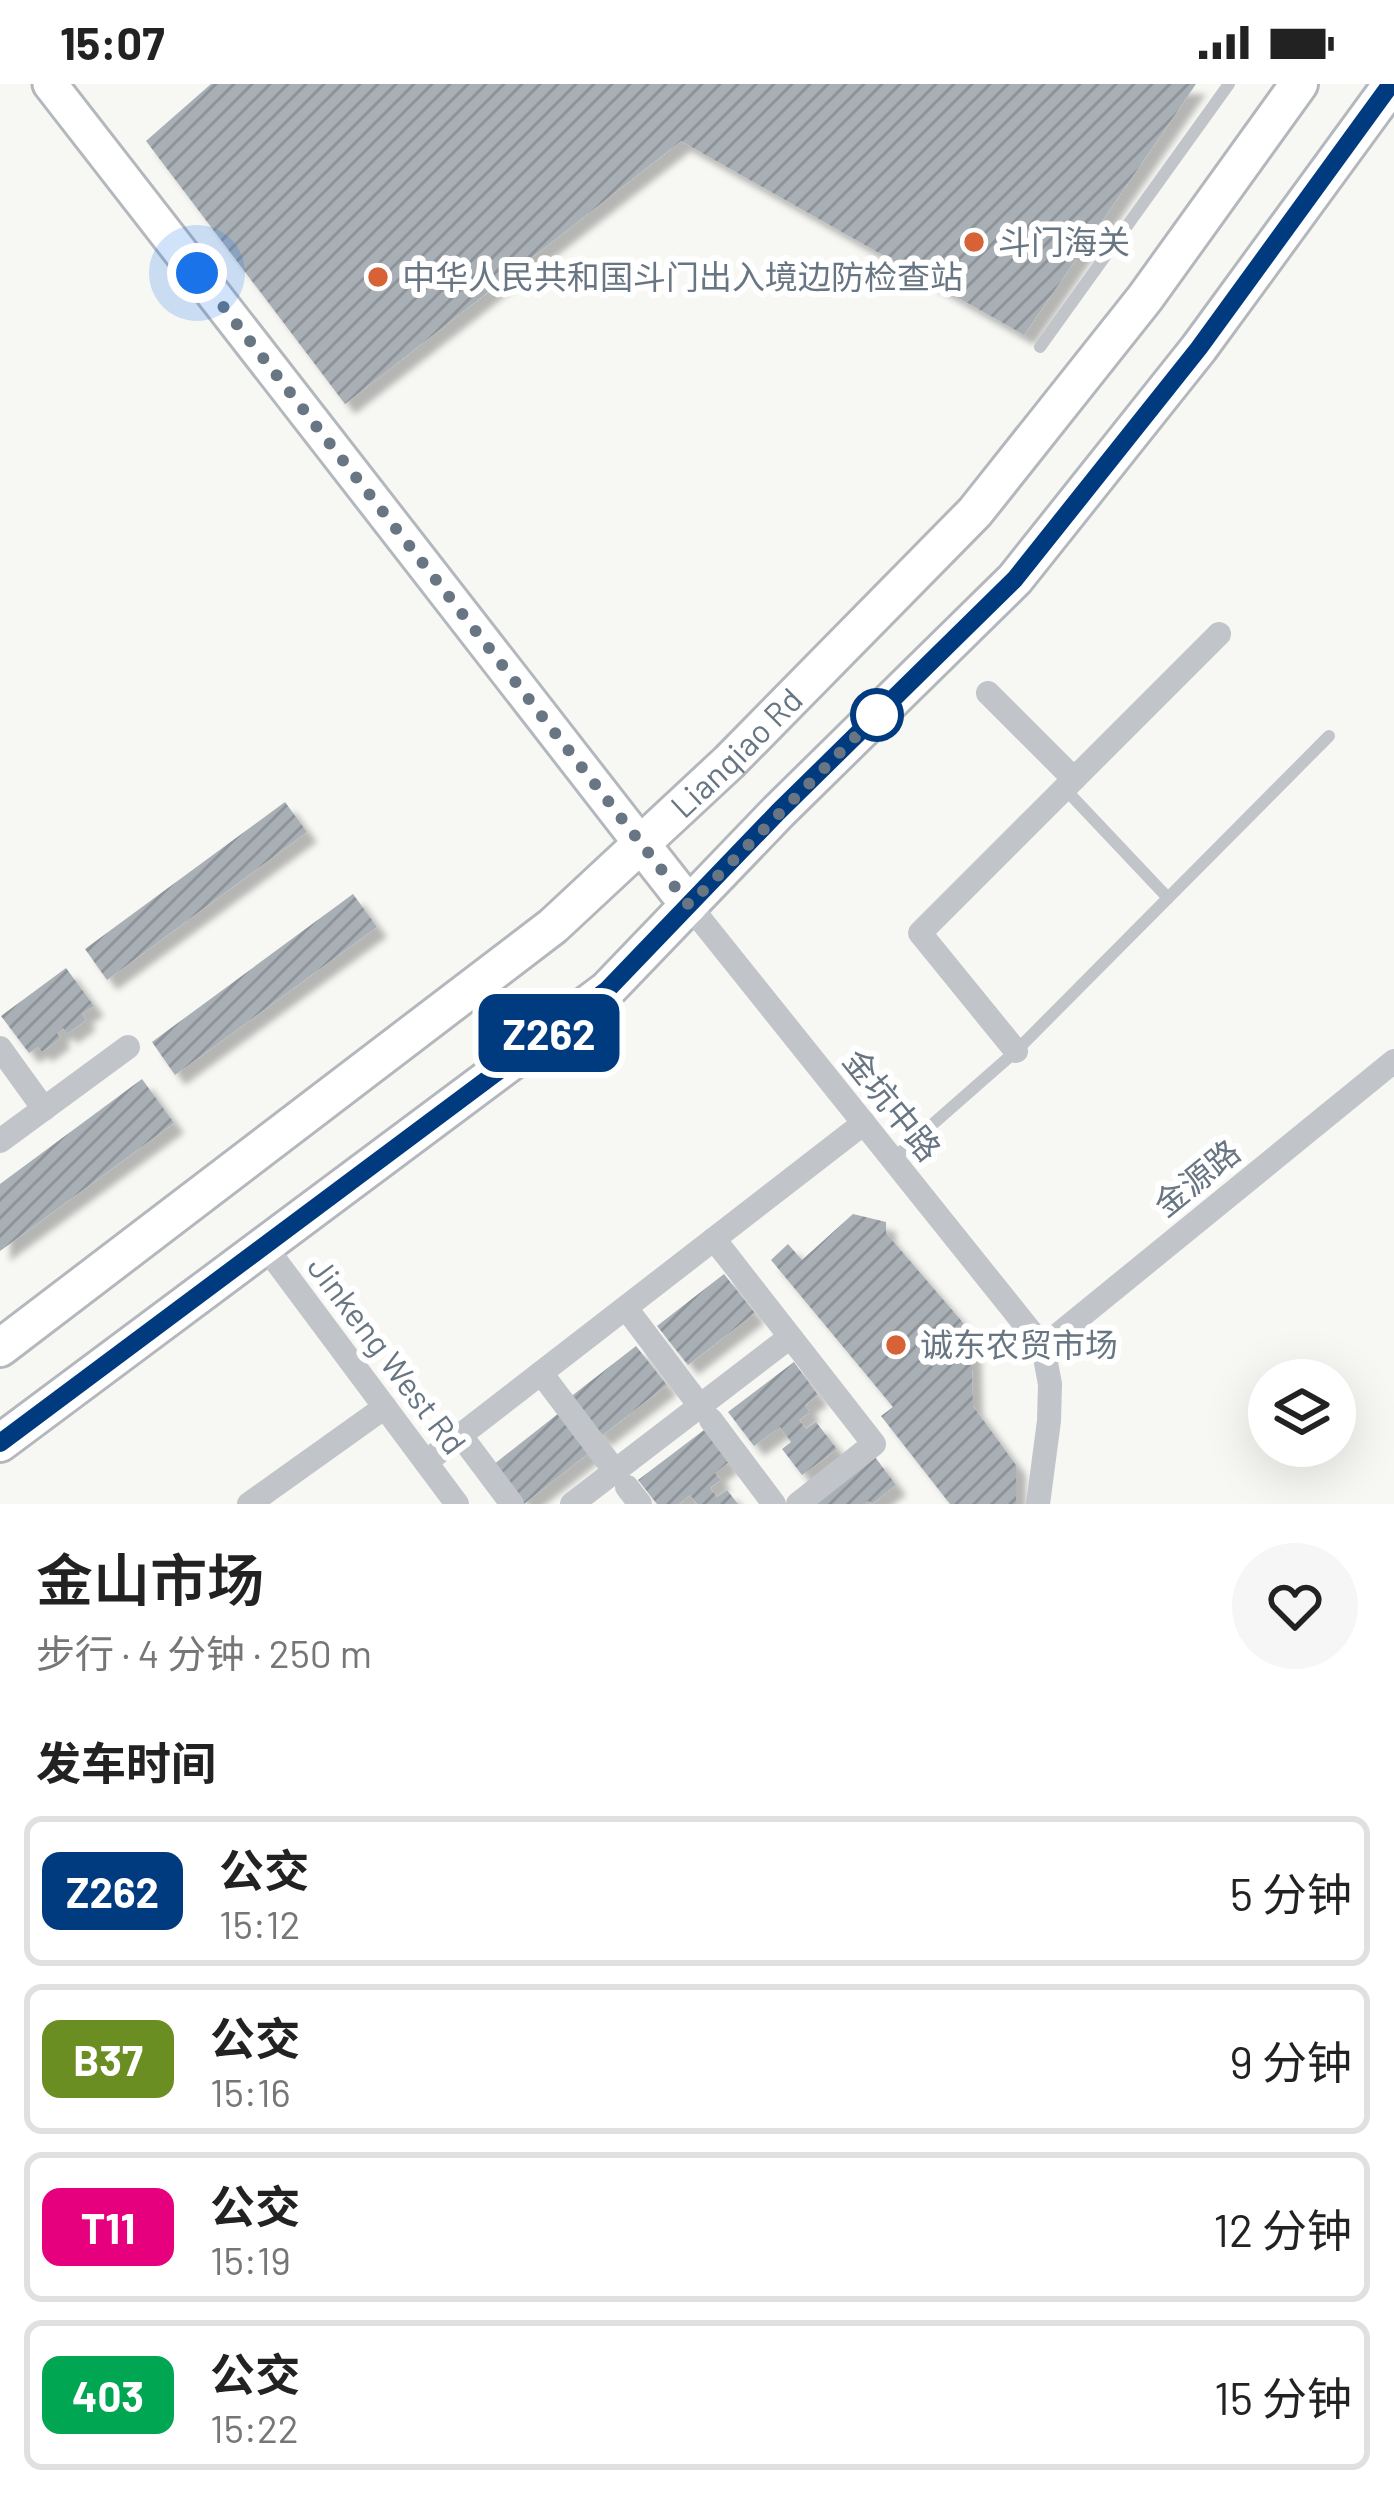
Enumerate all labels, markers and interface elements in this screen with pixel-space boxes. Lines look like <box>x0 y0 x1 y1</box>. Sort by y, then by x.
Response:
text: 15:07 <box>60 15 165 69</box>
place label: 斗门海关 <box>998 221 1130 261</box>
marker: 斗门海关 <box>961 229 987 255</box>
your location <box>167 243 227 303</box>
place label: 中华人民共和国斗门出入境边防检查站 <box>402 256 963 296</box>
marker: 中华人民共和国斗门出入境边防检查站 <box>365 264 391 290</box>
street label: Lianqiao Rd <box>662 679 810 825</box>
unlabelled marker <box>852 690 902 740</box>
line badge: Z262 <box>465 994 633 1072</box>
text: Z262 <box>503 1008 596 1058</box>
street label: 金坑中路 <box>836 1040 950 1168</box>
street label: 金源路 <box>1145 1131 1247 1224</box>
street label: Jinkeng West Rd <box>300 1247 475 1461</box>
place label: 诚东农贸市场 <box>920 1324 1118 1364</box>
marker: 诚东农贸市场 <box>883 1332 909 1358</box>
map controls <box>1248 1359 1356 1467</box>
button: layers <box>1248 1359 1356 1467</box>
button: heart <box>1232 1543 1358 1669</box>
text: 金山市场 <box>36 1544 264 1612</box>
text: 步行 · 4 分钟 · 250 m <box>36 1629 372 1676</box>
text: 发车时间 <box>36 1735 216 1789</box>
text: 公交 <box>219 1842 309 1896</box>
text: Z262 <box>66 1866 159 1916</box>
text: 5 分钟 <box>1230 1866 1352 1920</box>
text: 15:12 <box>219 1900 300 1947</box>
text: 公交 <box>210 2010 300 2064</box>
text: B37 <box>73 2034 143 2084</box>
text: 9 分钟 <box>1230 2034 1352 2088</box>
text: 15:16 <box>210 2068 291 2115</box>
text: 公交 <box>210 2178 300 2232</box>
text: T11 <box>81 2202 135 2252</box>
text: 12 分钟 <box>1213 2202 1352 2256</box>
text: 15:19 <box>210 2236 291 2283</box>
text: 公交 <box>210 2346 300 2400</box>
text: 403 <box>72 2370 144 2420</box>
text: 15 分钟 <box>1214 2370 1352 2424</box>
text: 15:22 <box>210 2404 299 2451</box>

